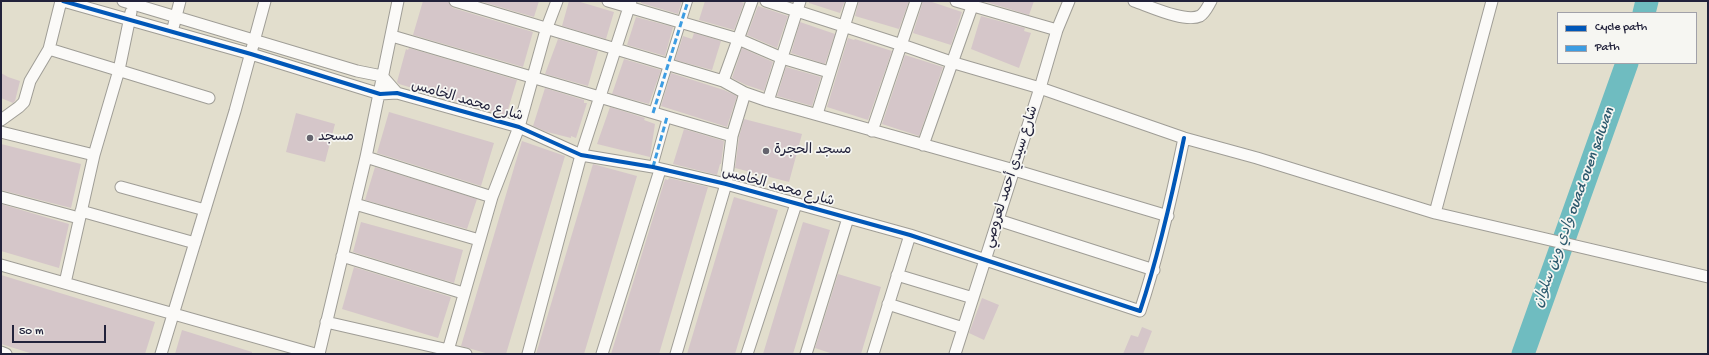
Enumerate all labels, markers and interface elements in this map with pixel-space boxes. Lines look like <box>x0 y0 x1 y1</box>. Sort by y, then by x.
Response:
legend <box>1557 12 1697 64</box>
text: Cycle path <box>1595 21 1647 35</box>
text: Path <box>1595 41 1620 55</box>
street label: شارع محمد الخامس <box>409 78 525 126</box>
street label: شارع سيدي أحمد لعروصي <box>981 104 1043 250</box>
water label: وادي وين سلوان ouad ouen salwan <box>1530 105 1620 311</box>
place label: مسجد <box>318 130 354 146</box>
marker: مسجد <box>305 133 315 143</box>
place label: مسجد الحجرة <box>774 143 851 159</box>
marker: مسجد الحجرة <box>761 146 771 156</box>
street label: شارع محمد الخامس <box>720 165 836 211</box>
scale bar <box>14 317 108 343</box>
text: 50 m <box>19 325 44 339</box>

